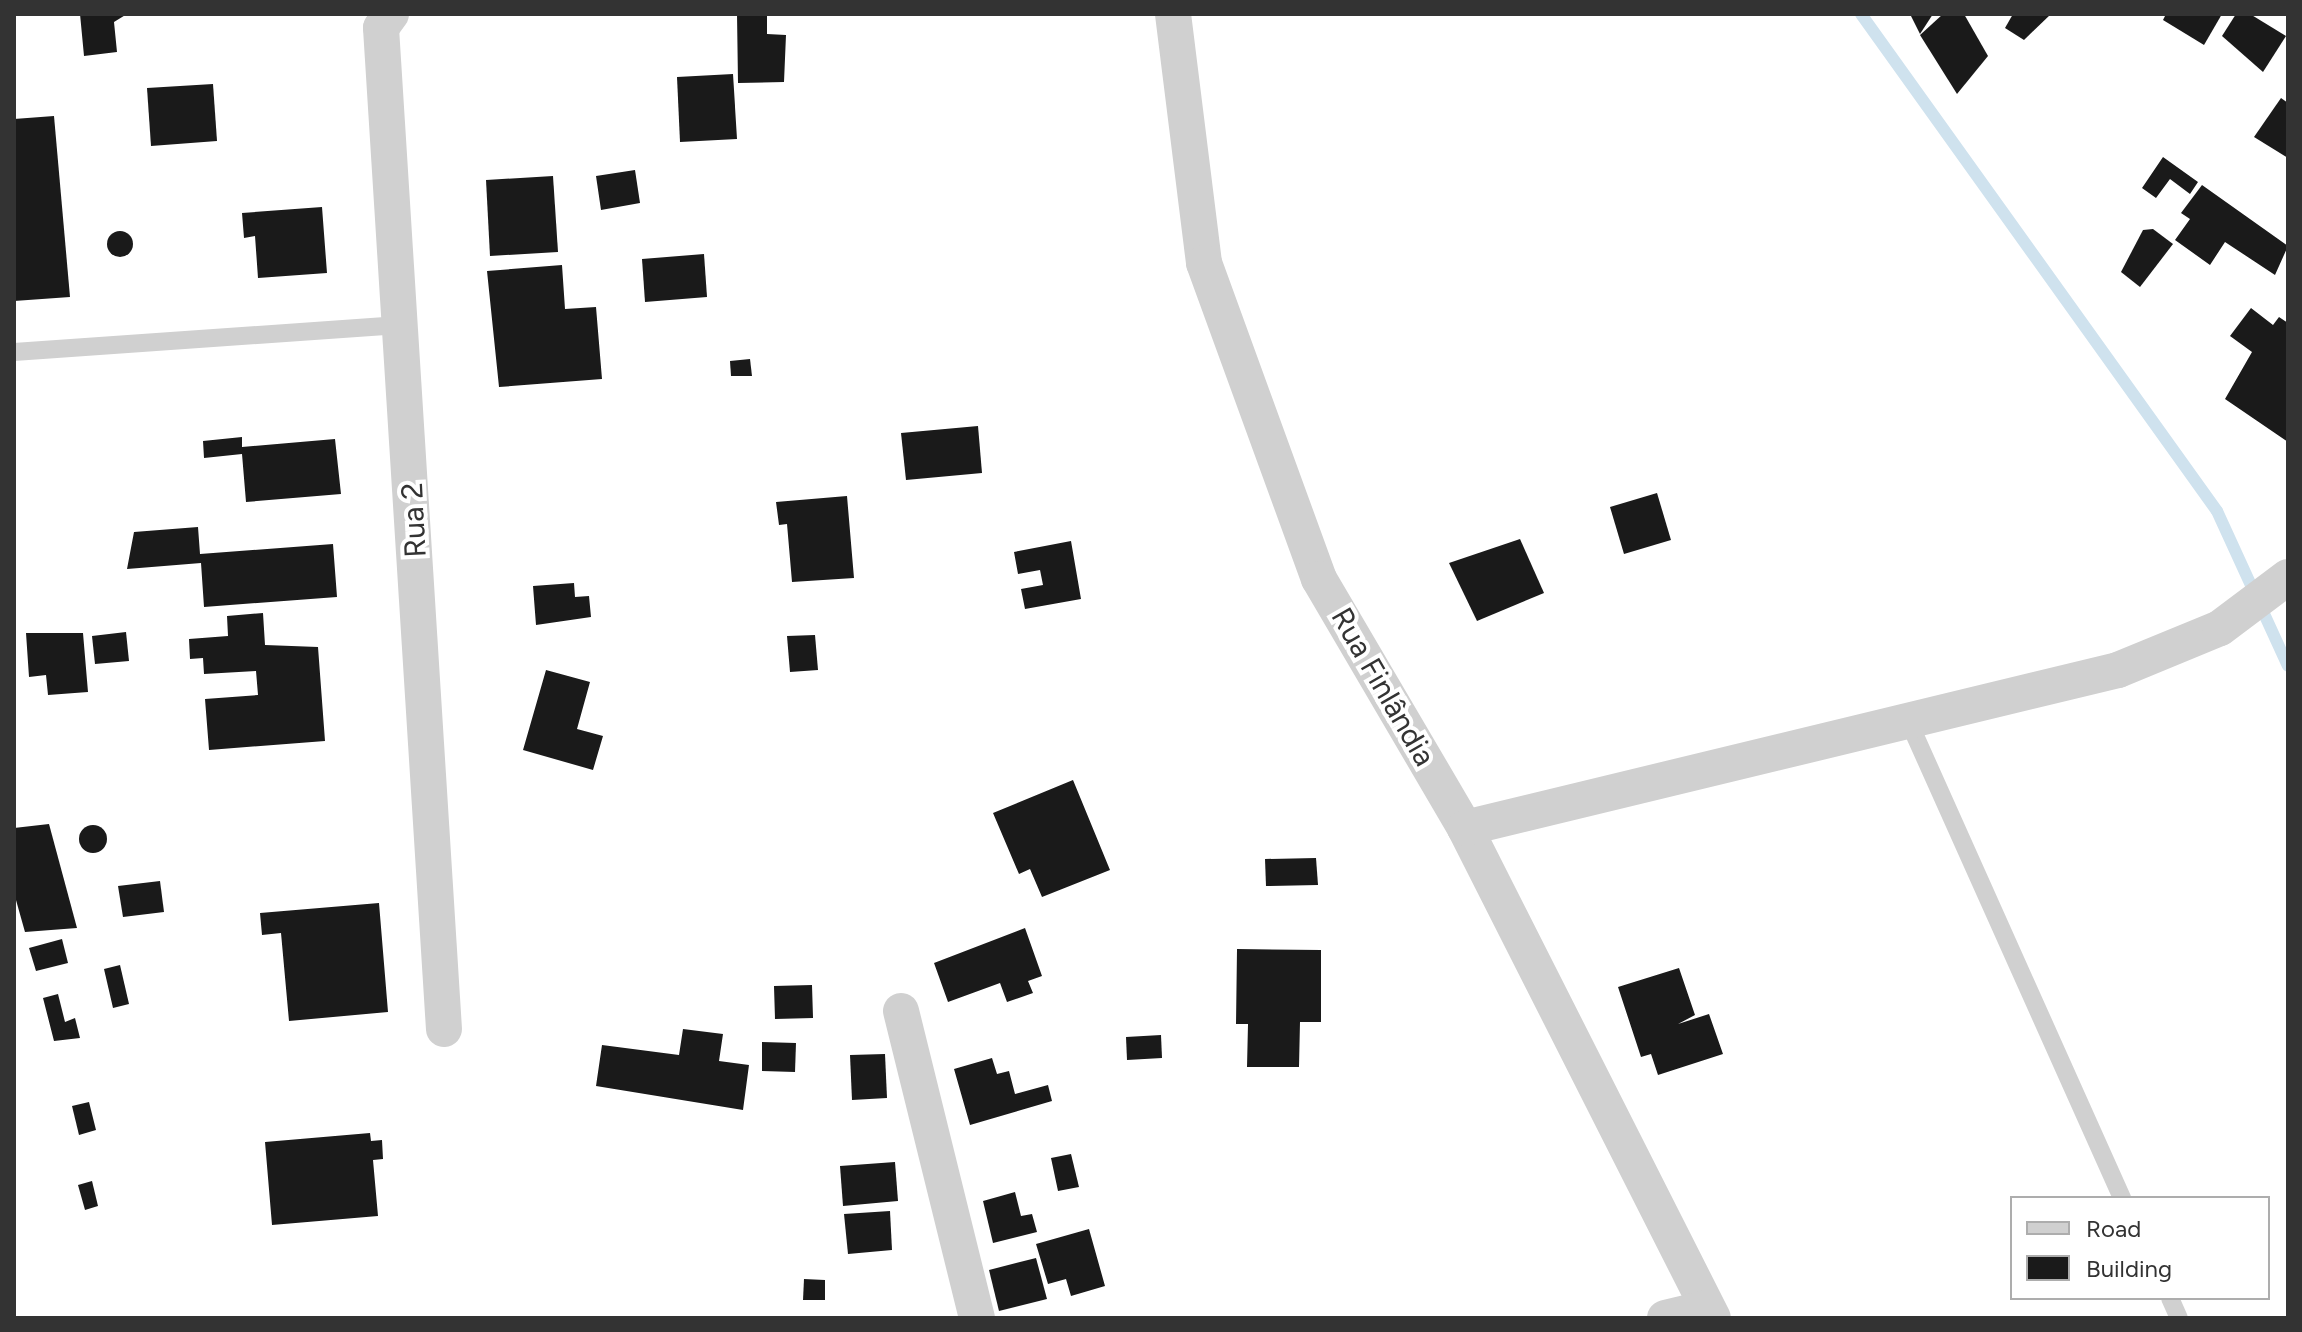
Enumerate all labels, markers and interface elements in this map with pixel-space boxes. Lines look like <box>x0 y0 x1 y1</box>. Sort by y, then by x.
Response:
street label: Rua 2 <box>394 482 434 558</box>
street label: Rua Finlândia <box>1323 601 1443 773</box>
legend <box>2010 1196 2270 1300</box>
text: Road <box>2086 1214 2141 1243</box>
text: Building <box>2086 1254 2172 1283</box>

